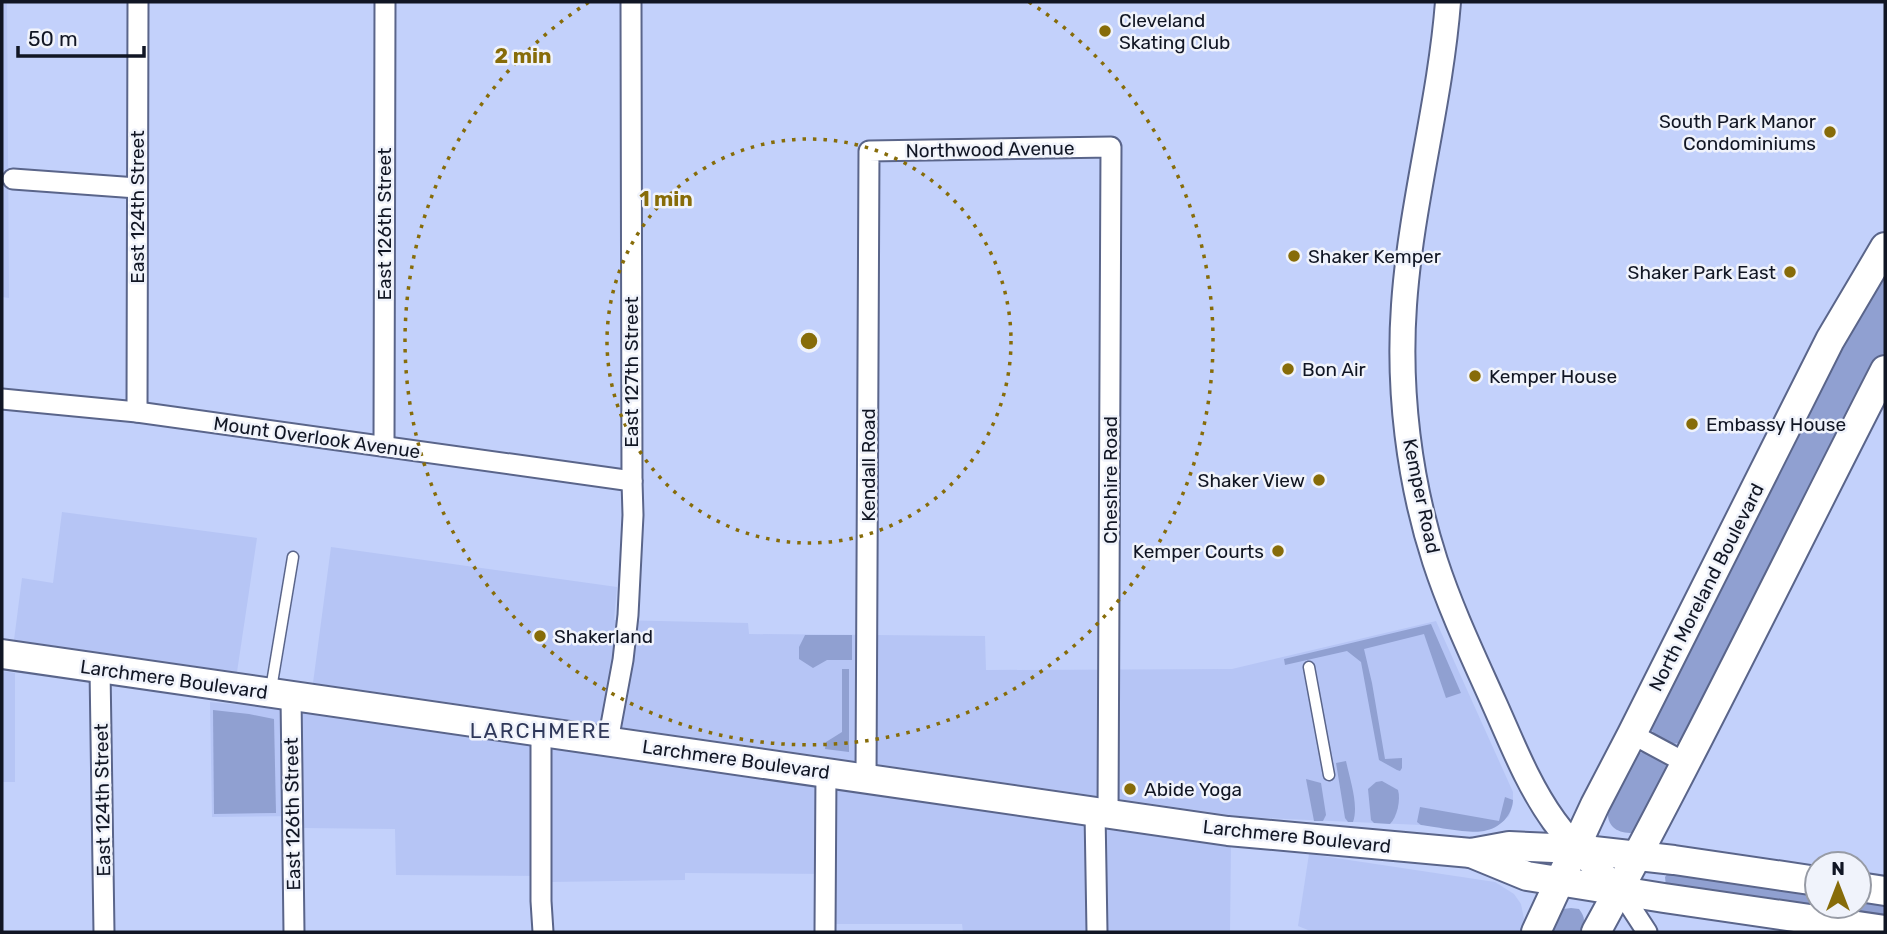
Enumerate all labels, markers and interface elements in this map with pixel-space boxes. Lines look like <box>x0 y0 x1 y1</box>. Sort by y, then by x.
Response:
place label: Cleveland Skating Club <box>1119 9 1230 54</box>
scale bar <box>18 14 144 58</box>
marker: Cleveland Skating Club <box>1097 23 1113 39</box>
text: 50 m <box>28 26 78 51</box>
text: 2 min <box>495 43 551 68</box>
place label: South Park Manor Condominiums <box>1659 110 1817 155</box>
marker: South Park Manor Condominiums <box>1822 124 1838 140</box>
street label: East 124th Street <box>126 130 149 284</box>
street label: Northwood Avenue <box>905 137 1075 162</box>
street label: East 126th Street <box>373 147 396 301</box>
text: 1 min <box>639 186 693 211</box>
place label: Shaker Kemper <box>1308 245 1442 268</box>
marker: Shaker Kemper <box>1286 248 1302 264</box>
place label: Shaker Park East <box>1628 261 1777 284</box>
marker: Shaker Park East <box>1782 264 1798 280</box>
street label: East 127th Street <box>620 296 643 448</box>
centre of rings <box>797 329 821 353</box>
place label: Bon Air <box>1302 358 1367 381</box>
marker: Bon Air <box>1280 361 1296 377</box>
place label: Kemper House <box>1489 365 1617 388</box>
marker: Kemper House <box>1467 368 1483 384</box>
street label: Kendall Road <box>857 408 880 522</box>
street label: Mount Overlook Avenue <box>212 412 422 463</box>
place label: Embassy House <box>1706 413 1846 436</box>
street label: Cheshire Road <box>1099 416 1122 544</box>
marker: Embassy House <box>1684 416 1700 432</box>
street label: Kemper Road <box>1398 437 1445 556</box>
place label: Shaker View <box>1198 469 1305 492</box>
marker: Shaker View <box>1311 472 1327 488</box>
street label: North Moreland Boulevard <box>1644 479 1769 695</box>
place label: Kemper Courts <box>1133 540 1264 563</box>
marker: Kemper Courts <box>1270 543 1286 559</box>
place label: Shakerland <box>554 625 653 648</box>
marker: Shakerland <box>532 628 548 644</box>
street label: Larchmere Boulevard <box>79 655 269 704</box>
district label: LARCHMERE <box>470 718 612 743</box>
street label: East 124th Street <box>90 723 115 877</box>
street label: Larchmere Boulevard <box>641 735 831 784</box>
street label: East 126th Street <box>280 737 305 891</box>
place label: Abide Yoga <box>1144 778 1242 801</box>
marker: Abide Yoga <box>1122 781 1138 797</box>
street label: Larchmere Boulevard <box>1202 815 1392 858</box>
north arrow <box>1803 850 1873 920</box>
text: N <box>1831 857 1845 880</box>

